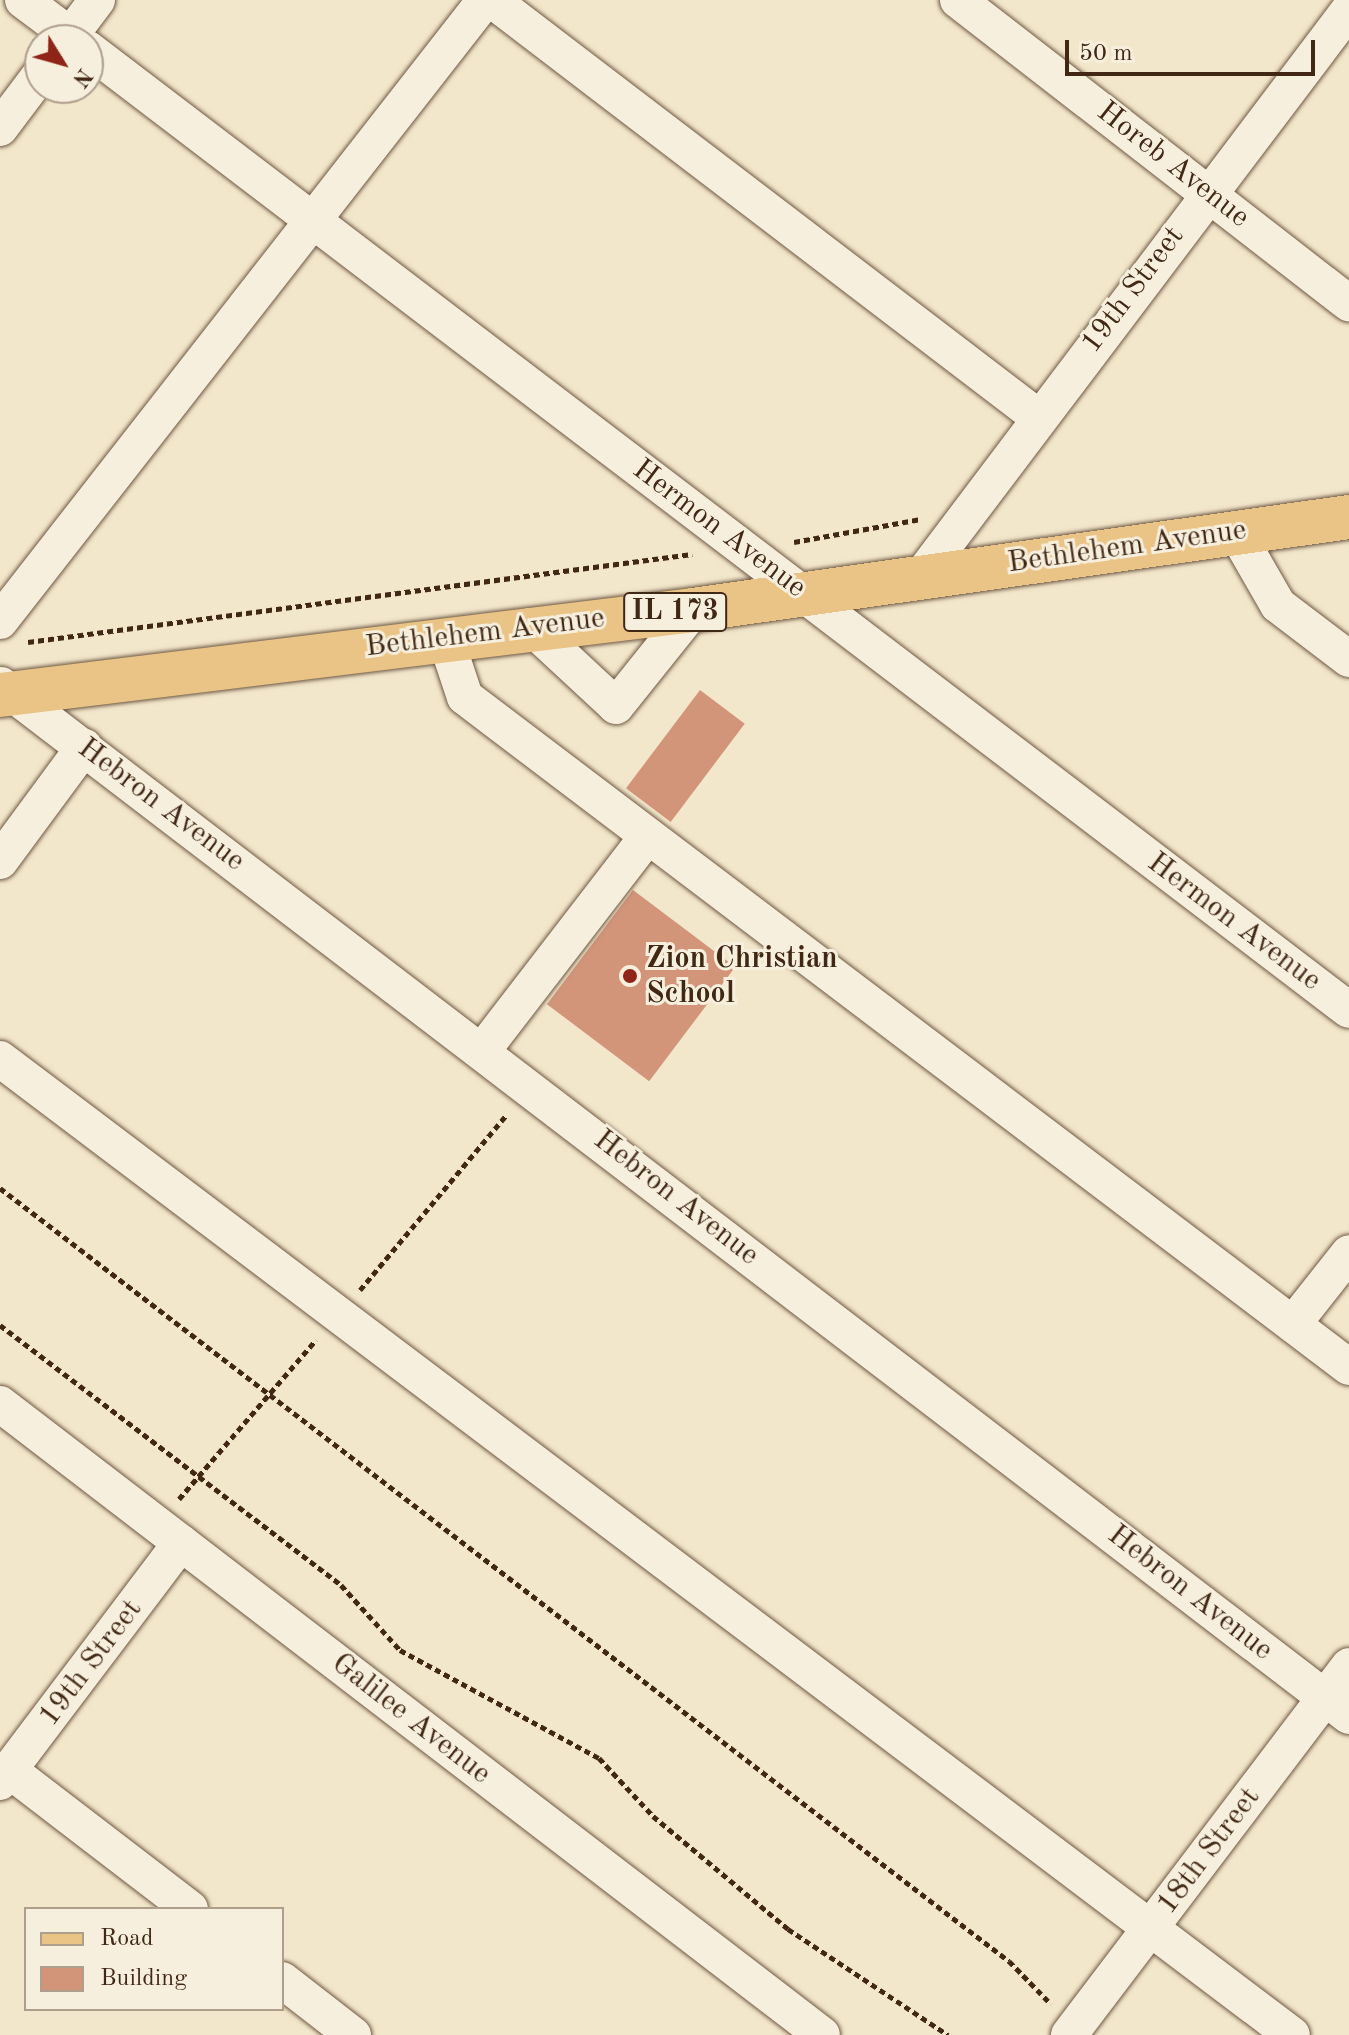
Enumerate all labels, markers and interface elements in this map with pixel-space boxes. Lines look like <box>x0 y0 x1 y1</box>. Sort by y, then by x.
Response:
north arrow <box>24 24 104 104</box>
scale bar <box>1069 24 1319 74</box>
text: 50 m <box>1079 42 1133 66</box>
text: N <box>68 64 95 91</box>
street label: Horeb Avenue <box>1090 94 1256 236</box>
street label: 19th Street <box>1074 219 1192 361</box>
street label: Hermon Avenue <box>625 452 813 606</box>
street label: Bethlehem Avenue <box>1005 512 1249 582</box>
road number: IL 173 <box>623 588 727 636</box>
street label: Bethlehem Avenue <box>363 600 607 666</box>
street label: Hebron Avenue <box>70 730 252 880</box>
street label: Hermon Avenue <box>1140 845 1328 999</box>
place label: Zion Christian School <box>646 941 838 1012</box>
marker: Zion Christian School <box>621 967 639 985</box>
street label: Hebron Avenue <box>586 1122 766 1274</box>
street label: Hebron Avenue <box>1100 1517 1280 1669</box>
street label: 19th Street <box>32 1592 150 1734</box>
street label: Galilee Avenue <box>324 1646 498 1792</box>
street label: 18th Street <box>1150 1780 1268 1922</box>
legend <box>24 1907 284 2011</box>
text: Road <box>100 1927 153 1951</box>
text: Building <box>100 1967 187 1991</box>

